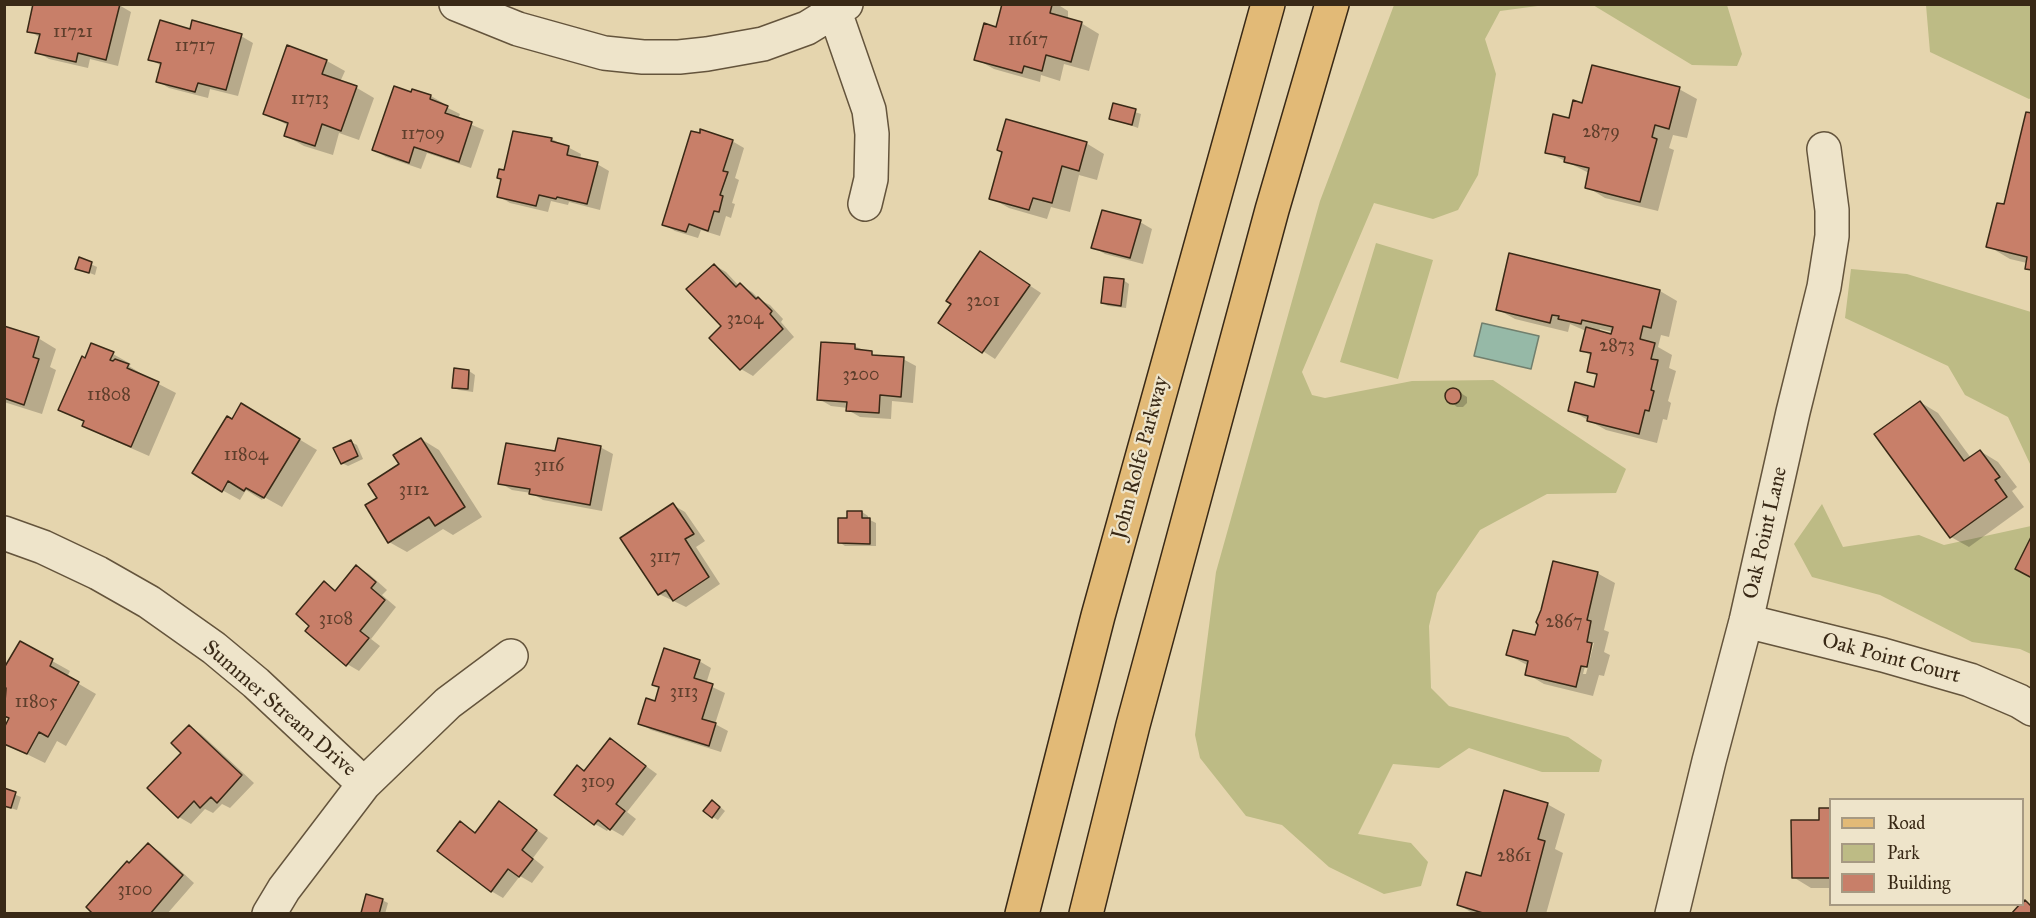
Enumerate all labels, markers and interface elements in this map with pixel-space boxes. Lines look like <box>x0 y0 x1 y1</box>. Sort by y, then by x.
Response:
house number: 11721 <box>53 22 93 44</box>
house number: 11617 <box>1008 30 1048 52</box>
house number: 11717 <box>175 36 215 58</box>
house number: 11713 <box>291 89 329 111</box>
house number: 2879 <box>1582 122 1620 144</box>
house number: 11709 <box>401 124 445 146</box>
house number: 3201 <box>966 291 1000 313</box>
house number: 3204 <box>727 309 763 331</box>
house number: 2873 <box>1599 336 1635 358</box>
house number: 3200 <box>842 365 880 387</box>
street label: John Rolfe Parkway <box>1107 374 1175 542</box>
house number: 11808 <box>87 385 131 407</box>
house number: 11804 <box>224 445 268 467</box>
house number: 3116 <box>534 456 564 478</box>
street label: Oak Point Lane <box>1739 464 1793 602</box>
house number: 3112 <box>399 480 429 502</box>
house number: 3117 <box>649 547 681 569</box>
house number: 3108 <box>319 609 353 631</box>
house number: 2867 <box>1545 612 1583 634</box>
street label: Oak Point Court <box>1819 628 1963 690</box>
street label: Summer Stream Drive <box>197 635 361 783</box>
house number: 3113 <box>670 682 698 704</box>
house number: 11805 <box>15 692 57 714</box>
house number: 3109 <box>581 772 615 794</box>
legend <box>1829 798 2024 906</box>
text: Road <box>1887 812 1925 834</box>
text: Park <box>1887 842 1920 864</box>
house number: 2861 <box>1497 846 1531 868</box>
text: Building <box>1887 872 1950 894</box>
house number: 3100 <box>117 880 153 902</box>

